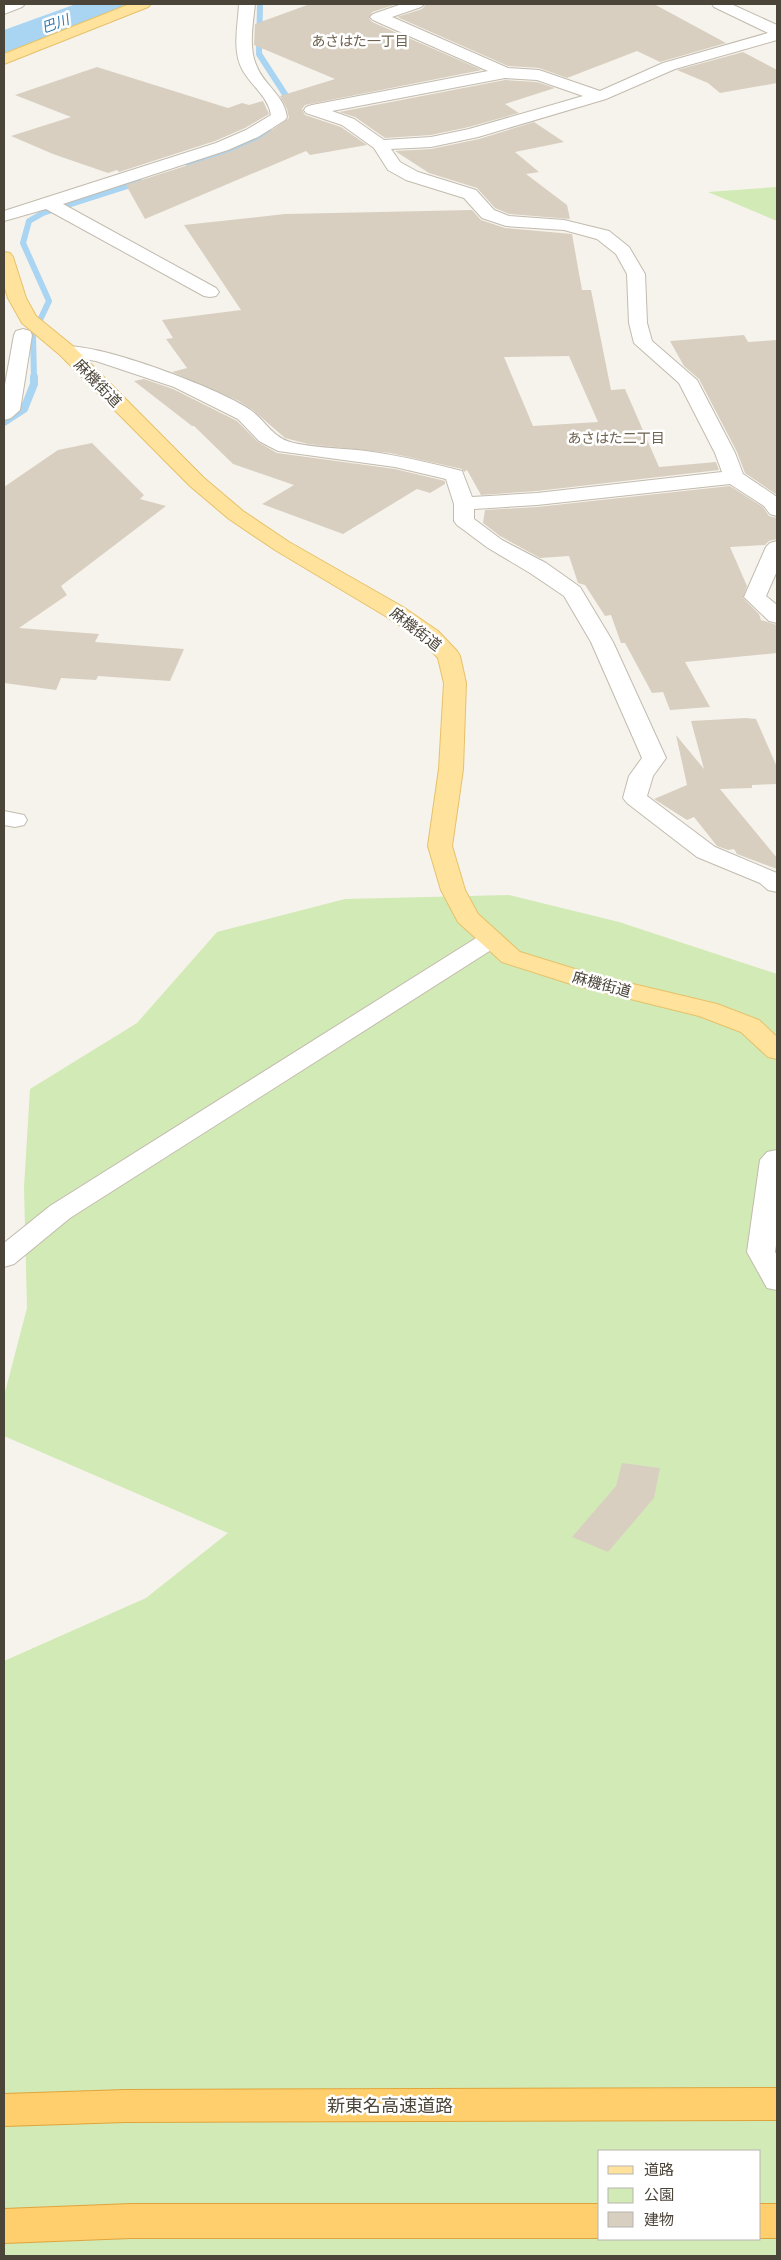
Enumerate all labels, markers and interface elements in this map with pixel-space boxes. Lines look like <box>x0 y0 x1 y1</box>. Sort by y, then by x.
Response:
water label: 巴川 <box>39 9 73 37</box>
district label: あさはた一丁目 <box>311 31 409 50</box>
street label: 麻機街道 <box>70 354 126 412</box>
district label: あさはた二丁目 <box>567 428 665 447</box>
street label: 麻機街道 <box>386 602 446 656</box>
street label: 麻機街道 <box>570 966 634 1002</box>
street label: 新東名高速道路 <box>327 2093 453 2117</box>
legend <box>598 2150 761 2240</box>
text: 道路 <box>644 2159 674 2180</box>
text: 公園 <box>644 2184 674 2205</box>
text: 建物 <box>644 2209 674 2230</box>

